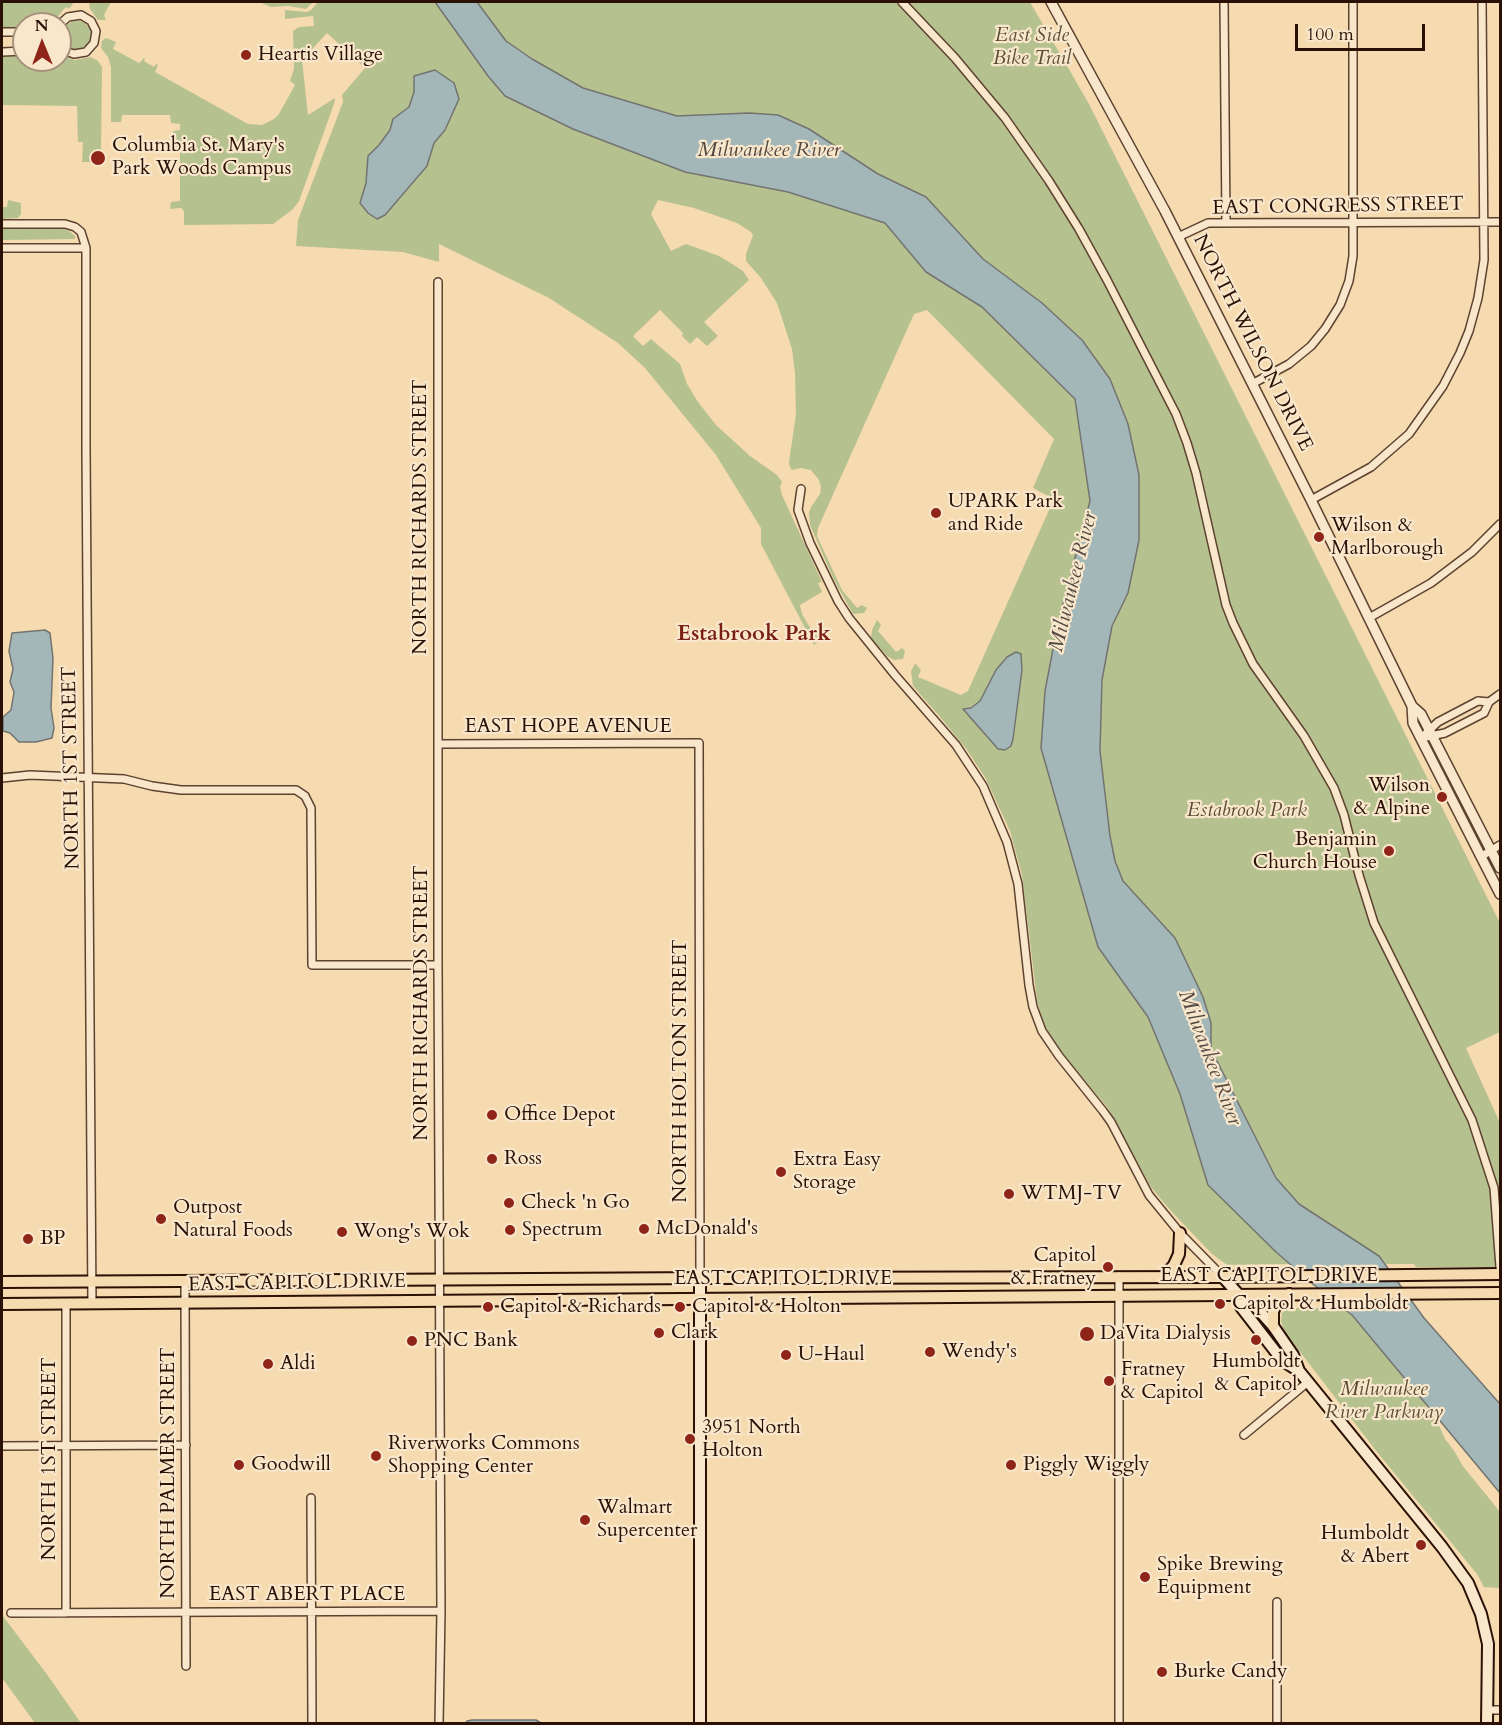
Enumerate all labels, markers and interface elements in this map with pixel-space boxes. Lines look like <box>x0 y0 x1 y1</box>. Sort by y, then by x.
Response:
north arrow <box>12 12 72 72</box>
scale bar <box>1298 12 1428 50</box>
text: N <box>35 15 49 37</box>
text: 100 m <box>1306 22 1354 47</box>
park label: East Side Bike Trail <box>993 24 1071 71</box>
place label: Heartis Village <box>258 43 383 67</box>
marker: Heartis Village <box>239 48 253 62</box>
place label: Columbia St. Mary's Park Woods Campus <box>112 134 291 181</box>
water label: Milwaukee River <box>697 138 841 164</box>
marker: Columbia St. Mary's Park Woods Campus <box>89 149 107 167</box>
street label: EAST CONGRESS STREET <box>1212 193 1464 221</box>
street label: NORTH WILSON DRIVE <box>1187 231 1317 455</box>
street label: NORTH RICHARDS STREET <box>409 379 433 655</box>
place label: UPARK Park and Ride <box>948 490 1063 537</box>
marker: UPARK Park and Ride <box>929 506 943 520</box>
water label: Milwaukee River <box>1044 509 1104 655</box>
place label: Wilson & Marlborough <box>1331 514 1444 561</box>
marker: Wilson & Marlborough <box>1312 530 1326 544</box>
district label: Estabrook Park <box>677 622 831 648</box>
street label: NORTH 1ST STREET <box>58 666 86 870</box>
street label: EAST HOPE AVENUE <box>464 715 672 739</box>
place label: Wilson & Alpine <box>1354 774 1430 821</box>
marker: Wilson & Alpine <box>1435 790 1449 804</box>
park label: Estabrook Park <box>1187 799 1307 823</box>
place label: Benjamin Church House <box>1253 828 1377 875</box>
marker: Benjamin Church House <box>1382 844 1396 858</box>
street label: NORTH RICHARDS STREET <box>410 865 434 1141</box>
street label: NORTH HOLTON STREET <box>669 939 693 1203</box>
water label: Milwaukee River <box>1172 987 1246 1129</box>
place label: Office Depot <box>504 1103 615 1127</box>
marker: Office Depot <box>485 1108 499 1122</box>
place label: Ross <box>504 1147 542 1171</box>
place label: Extra Easy Storage <box>793 1148 881 1195</box>
marker: Ross <box>485 1152 499 1166</box>
marker: Extra Easy Storage <box>774 1165 788 1179</box>
place label: WTMJ-TV <box>1021 1182 1122 1206</box>
marker: WTMJ-TV <box>1002 1187 1016 1201</box>
place label: Check 'n Go <box>521 1191 629 1215</box>
place label: Outpost Natural Foods <box>173 1196 293 1243</box>
marker: Check 'n Go <box>502 1196 516 1210</box>
marker: Outpost Natural Foods <box>154 1212 168 1226</box>
place label: McDonald's <box>656 1217 758 1241</box>
place label: Spectrum <box>522 1218 602 1242</box>
place label: Wong's Wok <box>354 1220 470 1244</box>
marker: McDonald's <box>637 1222 651 1236</box>
marker: Spectrum <box>503 1223 517 1237</box>
marker: Wong's Wok <box>335 1225 349 1239</box>
place label: BP <box>40 1227 65 1251</box>
marker: BP <box>21 1232 35 1246</box>
place label: Capitol & Fratney <box>1011 1244 1096 1291</box>
marker: Capitol & Fratney <box>1101 1260 1115 1274</box>
street label: EAST CAPITOL DRIVE <box>1160 1264 1378 1288</box>
street label: EAST CAPITOL DRIVE <box>674 1267 892 1291</box>
street label: EAST CAPITOL DRIVE <box>188 1270 406 1298</box>
place label: Capitol & Humboldt <box>1232 1292 1408 1316</box>
place label: Capitol & Richards <box>500 1295 661 1319</box>
place label: Capitol & Holton <box>692 1295 841 1319</box>
marker: Capitol & Humboldt <box>1213 1297 1227 1311</box>
marker: Capitol & Richards <box>481 1300 495 1314</box>
marker: Capitol & Holton <box>673 1300 687 1314</box>
place label: Clark <box>671 1321 718 1345</box>
place label: DaVita Dialysis <box>1100 1322 1231 1346</box>
marker: DaVita Dialysis <box>1078 1325 1096 1343</box>
marker: Clark <box>652 1326 666 1340</box>
place label: PNC Bank <box>424 1329 518 1353</box>
marker: Humboldt & Capitol <box>1249 1333 1263 1347</box>
marker: PNC Bank <box>405 1334 419 1348</box>
place label: Wendy's <box>942 1340 1017 1364</box>
place label: U-Haul <box>798 1343 865 1367</box>
marker: Wendy's <box>923 1345 937 1359</box>
street label: NORTH PALMER STREET <box>157 1347 181 1599</box>
marker: U-Haul <box>779 1348 793 1362</box>
place label: Humboldt & Capitol <box>1212 1350 1300 1397</box>
place label: Aldi <box>280 1352 316 1376</box>
street label: NORTH 1ST STREET <box>38 1357 62 1561</box>
marker: Aldi <box>261 1357 275 1371</box>
place label: Fratney & Capitol <box>1121 1358 1204 1405</box>
marker: Fratney & Capitol <box>1102 1374 1116 1388</box>
park label: Milwaukee River Parkway <box>1325 1378 1443 1425</box>
place label: 3951 North Holton <box>702 1416 801 1463</box>
place label: Riverworks Commons Shopping Center <box>388 1432 580 1479</box>
marker: 3951 North Holton <box>683 1432 697 1446</box>
marker: Riverworks Commons Shopping Center <box>369 1449 383 1463</box>
place label: Goodwill <box>251 1453 331 1477</box>
place label: Piggly Wiggly <box>1023 1453 1150 1477</box>
marker: Goodwill <box>232 1458 246 1472</box>
marker: Piggly Wiggly <box>1004 1458 1018 1472</box>
place label: Walmart Supercenter <box>597 1496 697 1543</box>
marker: Walmart Supercenter <box>578 1513 592 1527</box>
place label: Humboldt & Abert <box>1321 1522 1409 1569</box>
marker: Humboldt & Abert <box>1414 1538 1428 1552</box>
place label: Spike Brewing Equipment <box>1157 1553 1283 1600</box>
marker: Spike Brewing Equipment <box>1138 1570 1152 1584</box>
street label: EAST ABERT PLACE <box>209 1583 405 1607</box>
place label: Burke Candy <box>1174 1660 1288 1684</box>
marker: Burke Candy <box>1155 1665 1169 1679</box>

